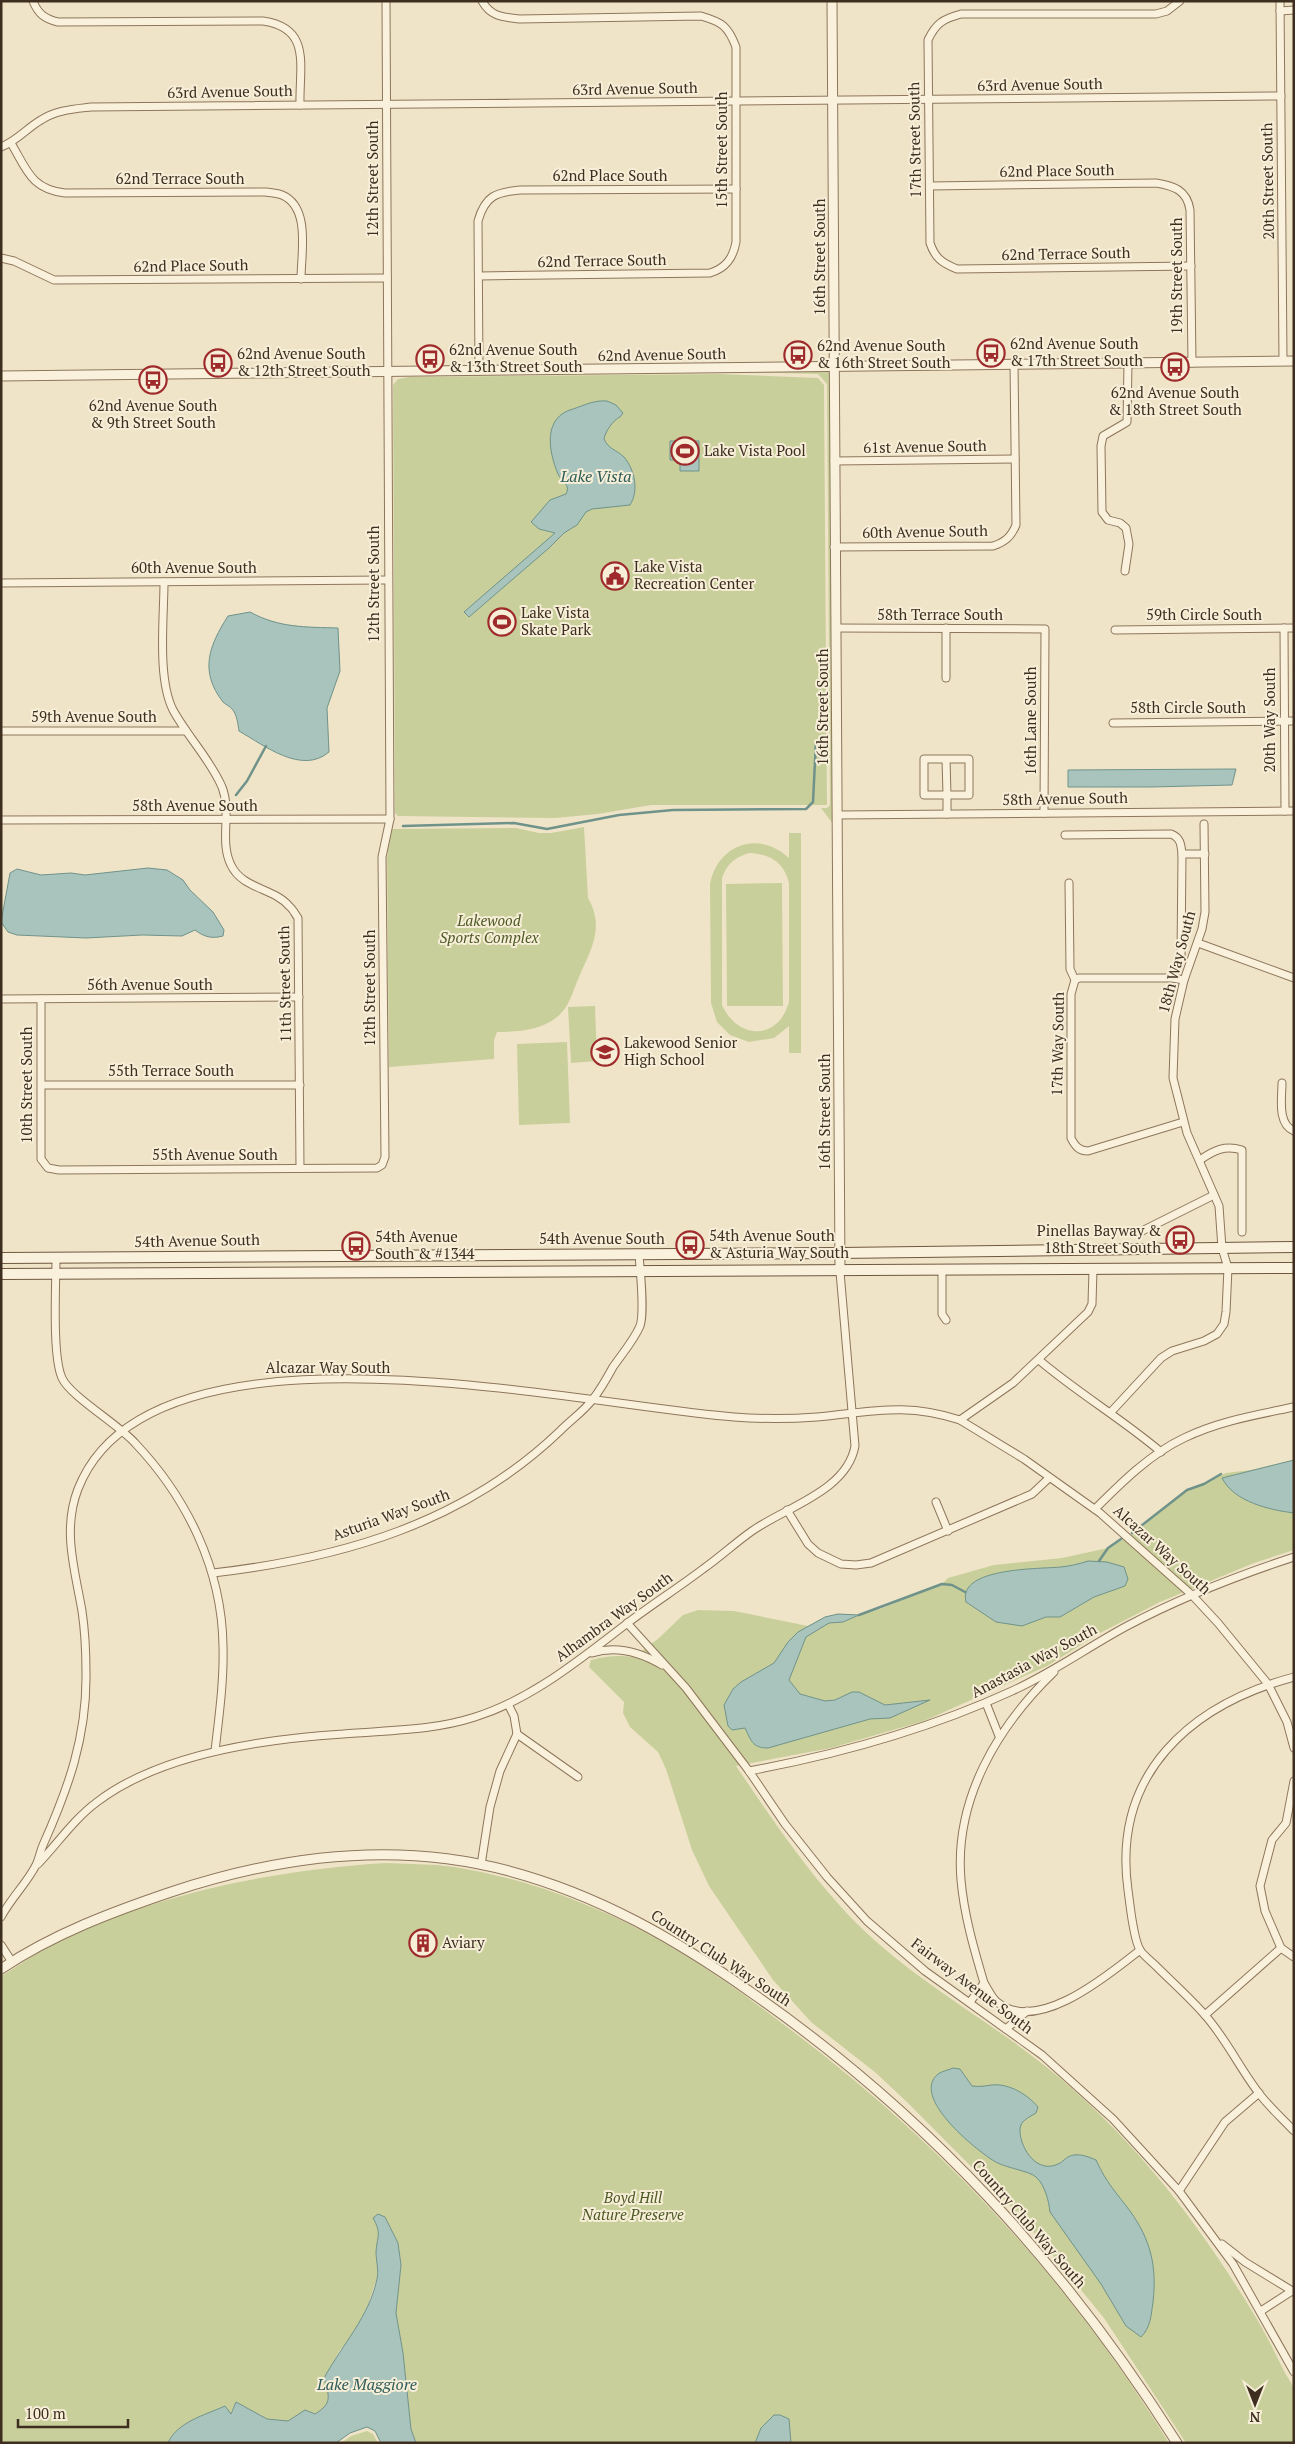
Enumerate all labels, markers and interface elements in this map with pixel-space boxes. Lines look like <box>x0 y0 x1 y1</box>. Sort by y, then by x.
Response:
street label: 63rd Avenue South <box>977 73 1103 95</box>
street label: 63rd Avenue South <box>572 77 698 99</box>
street label: 63rd Avenue South <box>167 80 293 102</box>
street label: 17th Street South <box>903 81 925 198</box>
street label: 15th Street South <box>711 91 731 209</box>
street label: 12th Street South <box>362 120 382 238</box>
street label: 20th Street South <box>1256 122 1278 240</box>
street label: 62nd Place South <box>999 159 1115 181</box>
street label: 62nd Place South <box>552 165 668 185</box>
street label: 62nd Terrace South <box>115 168 245 188</box>
street label: 16th Street South <box>809 198 829 316</box>
street label: 19th Street South <box>1166 217 1186 335</box>
street label: 62nd Terrace South <box>1001 242 1131 264</box>
street label: 62nd Terrace South <box>537 249 667 271</box>
street label: 62nd Place South <box>133 254 249 276</box>
place label: 62nd Avenue South & 17th Street South <box>1010 333 1143 370</box>
place label: 62nd Avenue South & 16th Street South <box>817 335 951 372</box>
bus stop icon: 62nd Avenue South & 17th Street South <box>976 338 1006 368</box>
place label: 62nd Avenue South & 13th Street South <box>449 339 583 376</box>
bus stop icon: 62nd Avenue South & 16th Street South <box>783 340 813 370</box>
place label: 62nd Avenue South & 12th Street South <box>237 343 371 380</box>
street label: 62nd Avenue South <box>597 343 727 365</box>
bus stop icon: 62nd Avenue South & 13th Street South <box>415 344 445 374</box>
bus stop icon: 62nd Avenue South & 12th Street South <box>203 348 233 378</box>
bus stop icon: 62nd Avenue South & 18th Street South <box>1160 352 1190 382</box>
bus stop icon: 62nd Avenue South & 9th Street South <box>138 365 168 395</box>
place label: 62nd Avenue South & 18th Street South <box>1108 382 1242 419</box>
place label: 62nd Avenue South & 9th Street South <box>89 395 218 432</box>
street label: 61st Avenue South <box>863 435 987 457</box>
sports icon: Lake Vista Pool <box>670 436 700 466</box>
place label: Lake Vista Pool <box>704 440 806 460</box>
water label: Lake Vista <box>559 465 632 487</box>
street label: 60th Avenue South <box>862 520 988 542</box>
street label: 12th Street South <box>363 525 383 643</box>
place label: Lake Vista Recreation Center <box>634 556 754 593</box>
street label: 60th Avenue South <box>131 557 257 577</box>
public building icon: Lake Vista Recreation Center <box>600 561 630 591</box>
place label: Lake Vista Skate Park <box>521 602 591 639</box>
street label: 58th Terrace South <box>877 604 1003 624</box>
street label: 59th Circle South <box>1146 604 1262 624</box>
sports icon: Lake Vista Skate Park <box>487 607 517 637</box>
street label: 16th Street South <box>812 648 832 766</box>
street label: 16th Lane South <box>1020 666 1040 776</box>
street label: 20th Way South <box>1259 667 1279 773</box>
street label: 58th Circle South <box>1130 697 1246 717</box>
street label: 59th Avenue South <box>31 706 157 726</box>
street label: 58th Avenue South <box>1002 787 1128 809</box>
street label: 58th Avenue South <box>132 795 258 815</box>
street label: 18th Way South <box>1153 908 1199 1015</box>
park label: Lakewood Sports Complex <box>439 910 539 947</box>
street label: 11th Street South <box>273 925 295 1043</box>
street label: 12th Street South <box>359 929 379 1047</box>
street label: 56th Avenue South <box>87 974 213 994</box>
street label: 17th Way South <box>1046 991 1068 1096</box>
street label: 10th Street South <box>16 1026 36 1144</box>
place label: Lakewood Senior High School <box>624 1032 738 1069</box>
school or university icon: Lakewood Senior High School <box>590 1037 620 1067</box>
street label: 16th Street South <box>814 1053 834 1171</box>
street label: 55th Terrace South <box>108 1060 234 1080</box>
street label: 55th Avenue South <box>152 1144 278 1164</box>
place label: Pinellas Bayway & 18th Street South <box>1037 1220 1161 1257</box>
place label: 54th Avenue South & Asturia Way South <box>709 1225 849 1262</box>
bus stop icon: Pinellas Bayway & 18th Street South <box>1165 1225 1195 1255</box>
place label: 54th Avenue South & #1344 <box>375 1226 475 1263</box>
street label: 54th Avenue South <box>539 1228 665 1248</box>
street label: 54th Avenue South <box>134 1229 260 1251</box>
bus stop icon: 54th Avenue South & Asturia Way South <box>675 1230 705 1260</box>
bus stop icon: 54th Avenue South & #1344 <box>341 1231 371 1261</box>
street label: Alcazar Way South <box>266 1357 391 1377</box>
street label: Asturia Way South <box>329 1483 452 1545</box>
street label: Alcazar Way South <box>1110 1500 1216 1599</box>
street label: Alhambra Way South <box>551 1567 676 1666</box>
street label: Anastasia Way South <box>967 1618 1100 1702</box>
street label: Country Club Way South <box>647 1904 796 2010</box>
building icon: Aviary <box>408 1928 438 1958</box>
place label: Aviary <box>442 1932 485 1952</box>
street label: Fairway Avenue South <box>908 1933 1038 2038</box>
street label: Country Club Way South <box>969 2155 1091 2292</box>
park label: Boyd Hill Nature Preserve <box>581 2187 684 2224</box>
water label: Lake Maggiore <box>316 2373 417 2395</box>
north arrow <box>1230 2379 1280 2429</box>
scale bar <box>18 2396 128 2428</box>
text: 100 m <box>25 2403 66 2423</box>
text: N <box>1249 2408 1260 2427</box>

